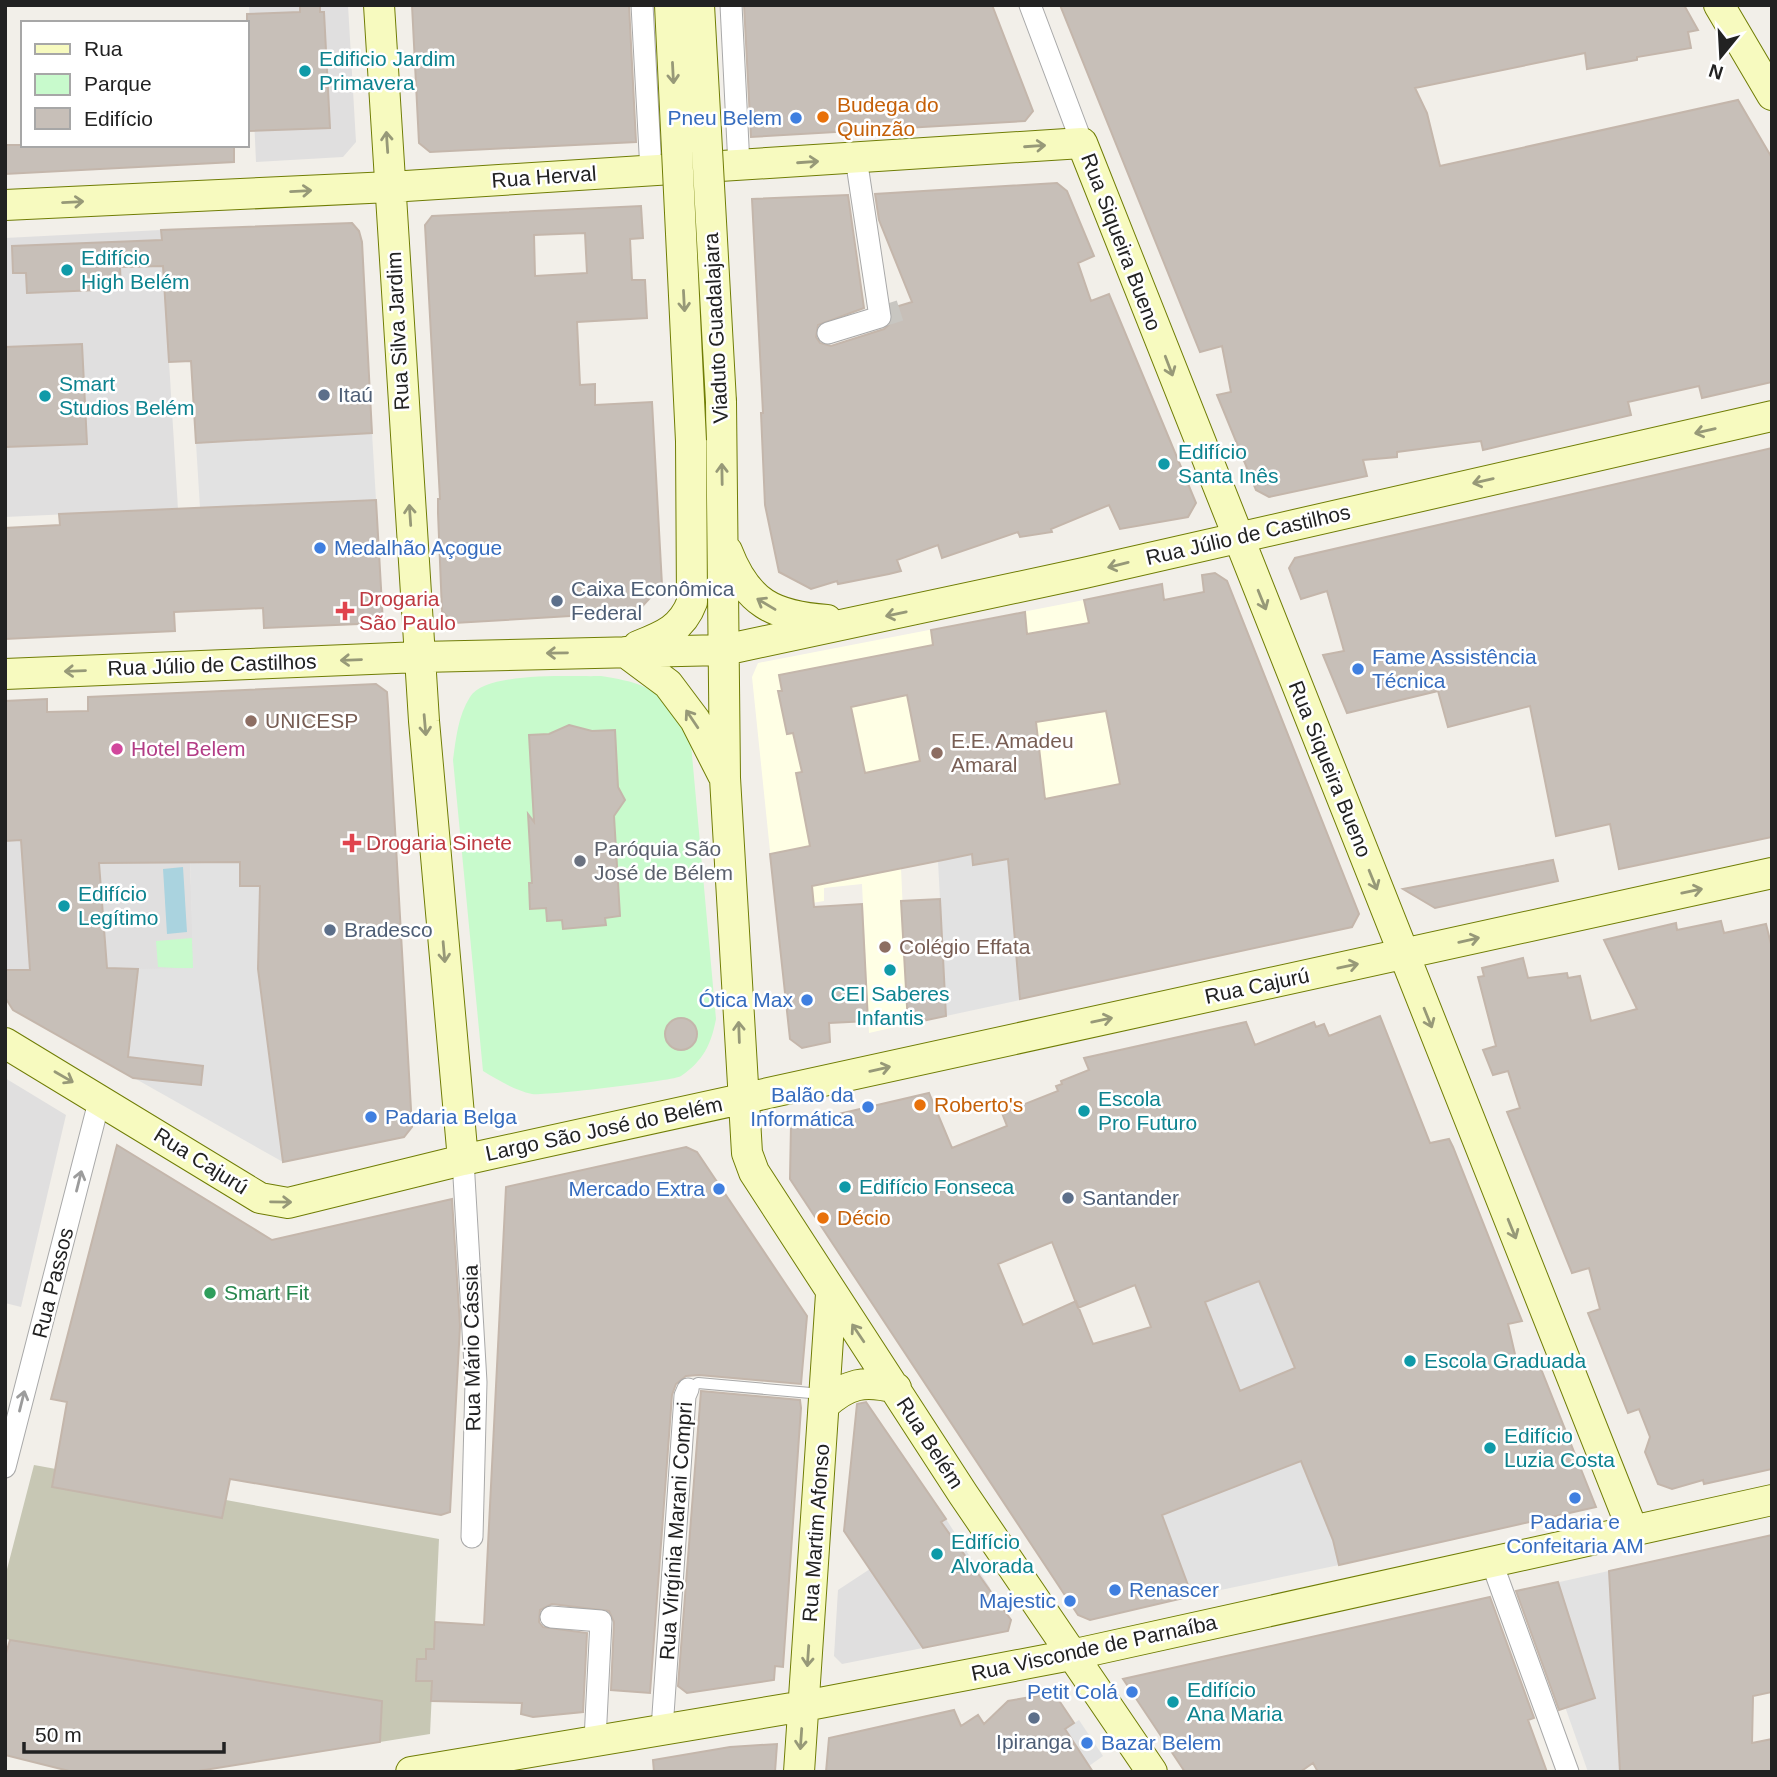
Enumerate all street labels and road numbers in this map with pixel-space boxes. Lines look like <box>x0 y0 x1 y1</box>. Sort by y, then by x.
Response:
street label: Rua Siqueira Bueno <box>1077 150 1166 334</box>
street label: Rua Herval <box>491 161 597 192</box>
street label: Viaduto Guadalajara <box>699 232 732 424</box>
street label: Rua Silva Jardim <box>382 251 413 411</box>
street label: Rua Júlio de Castilhos <box>1144 500 1352 569</box>
street label: Rua Júlio de Castilhos <box>107 649 317 680</box>
street label: Rua Siqueira Bueno <box>1285 677 1376 860</box>
street label: Rua Cajurú <box>1203 963 1311 1008</box>
street label: Largo São José do Belém <box>483 1092 724 1165</box>
street label: Rua Cajurú <box>150 1123 252 1198</box>
street label: Rua Passos <box>28 1225 77 1341</box>
street label: Rua Mário Cássia <box>459 1264 484 1432</box>
street label: Rua Belém <box>892 1393 968 1493</box>
street label: Rua Virgínia Marani Compri <box>655 1401 696 1661</box>
street label: Rua Martim Afonso <box>798 1443 833 1623</box>
street label: Rua Visconde de Parnaíba <box>969 1610 1219 1685</box>

